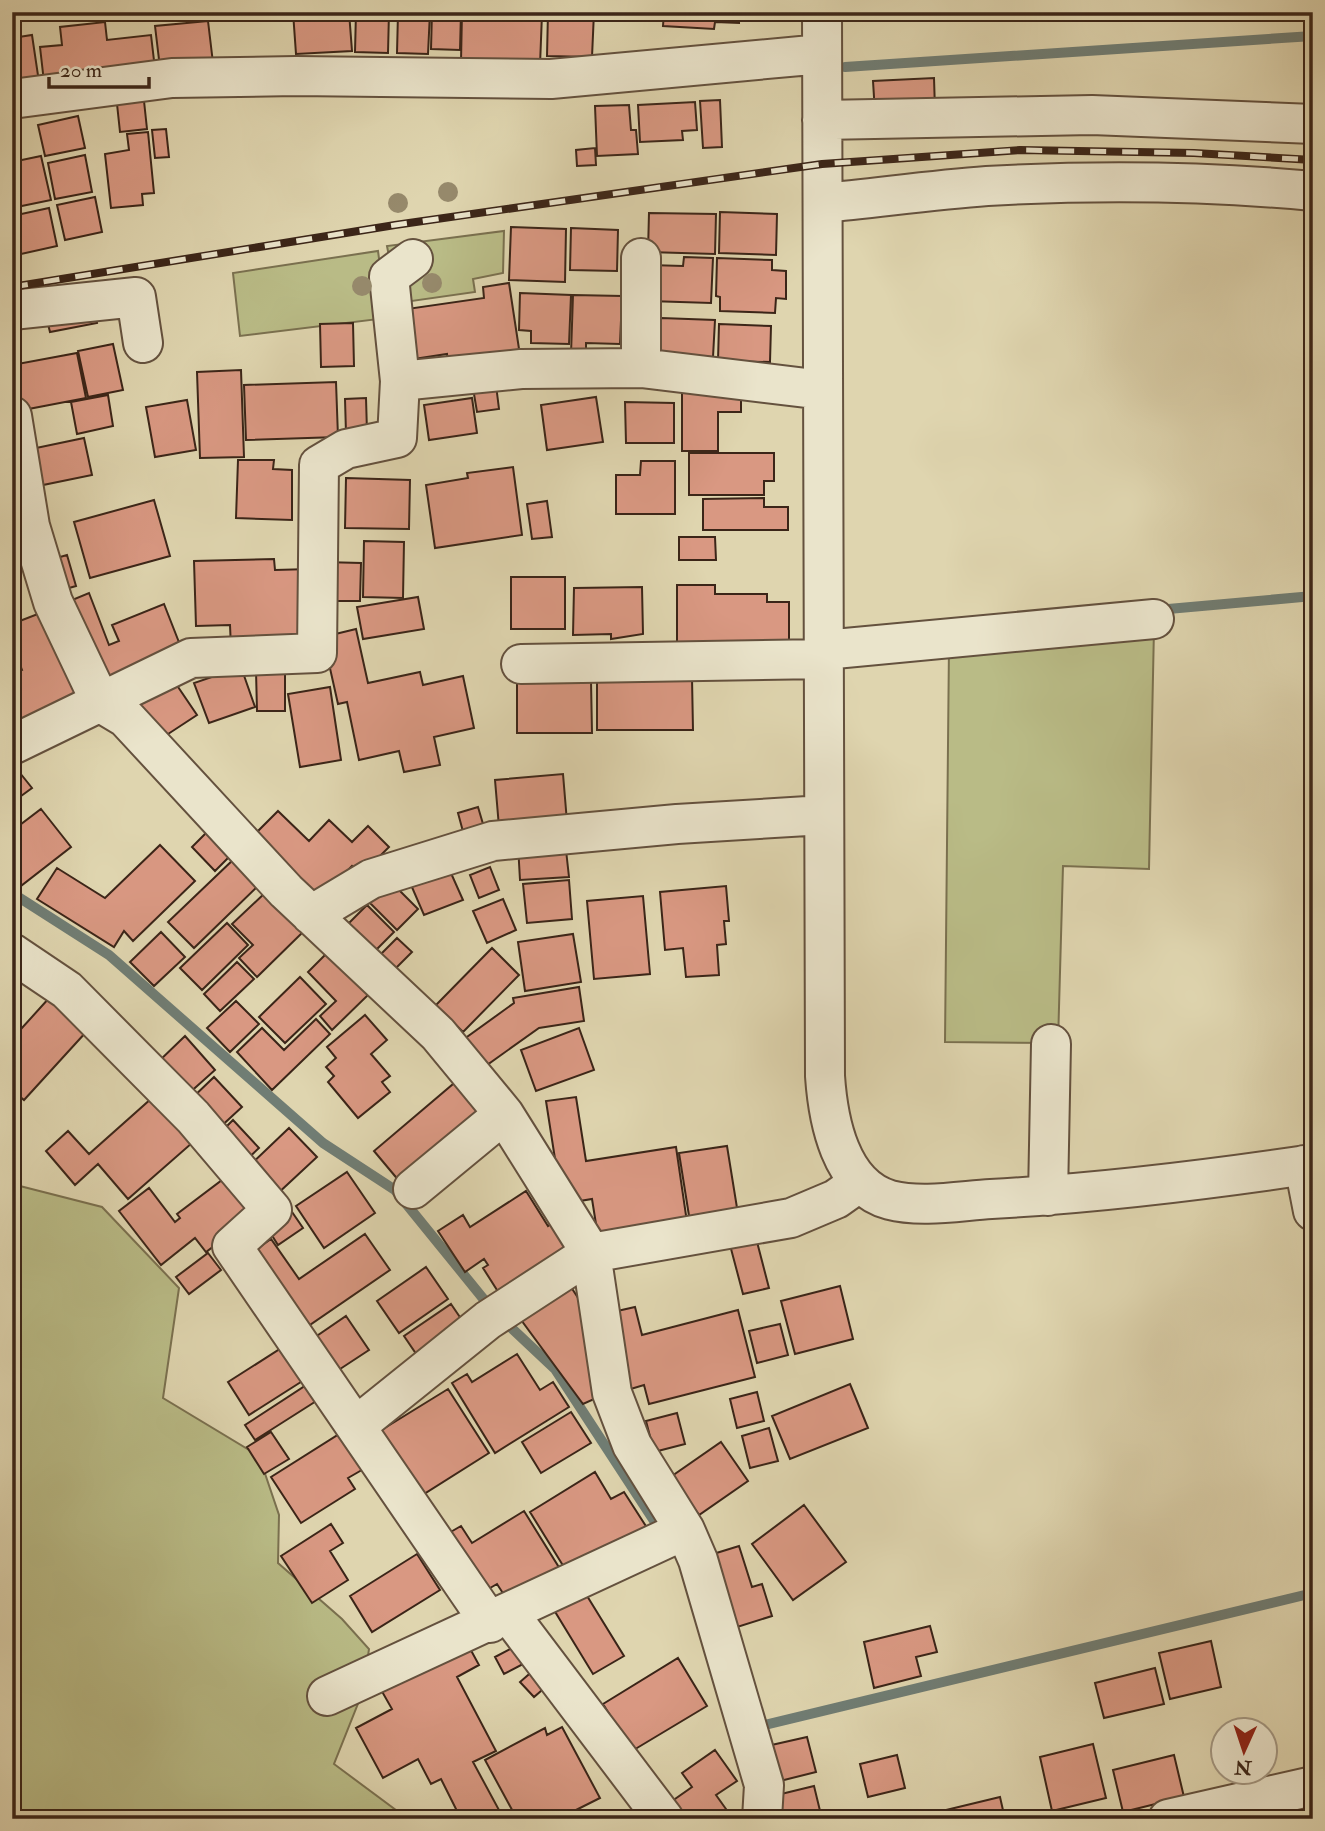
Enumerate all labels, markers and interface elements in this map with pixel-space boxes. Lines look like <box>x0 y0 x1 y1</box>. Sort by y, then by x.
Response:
scale bar <box>49 46 149 90</box>
text: 20 m <box>60 57 102 84</box>
north arrow <box>1210 1716 1280 1786</box>
text: N <box>1233 1754 1253 1779</box>

